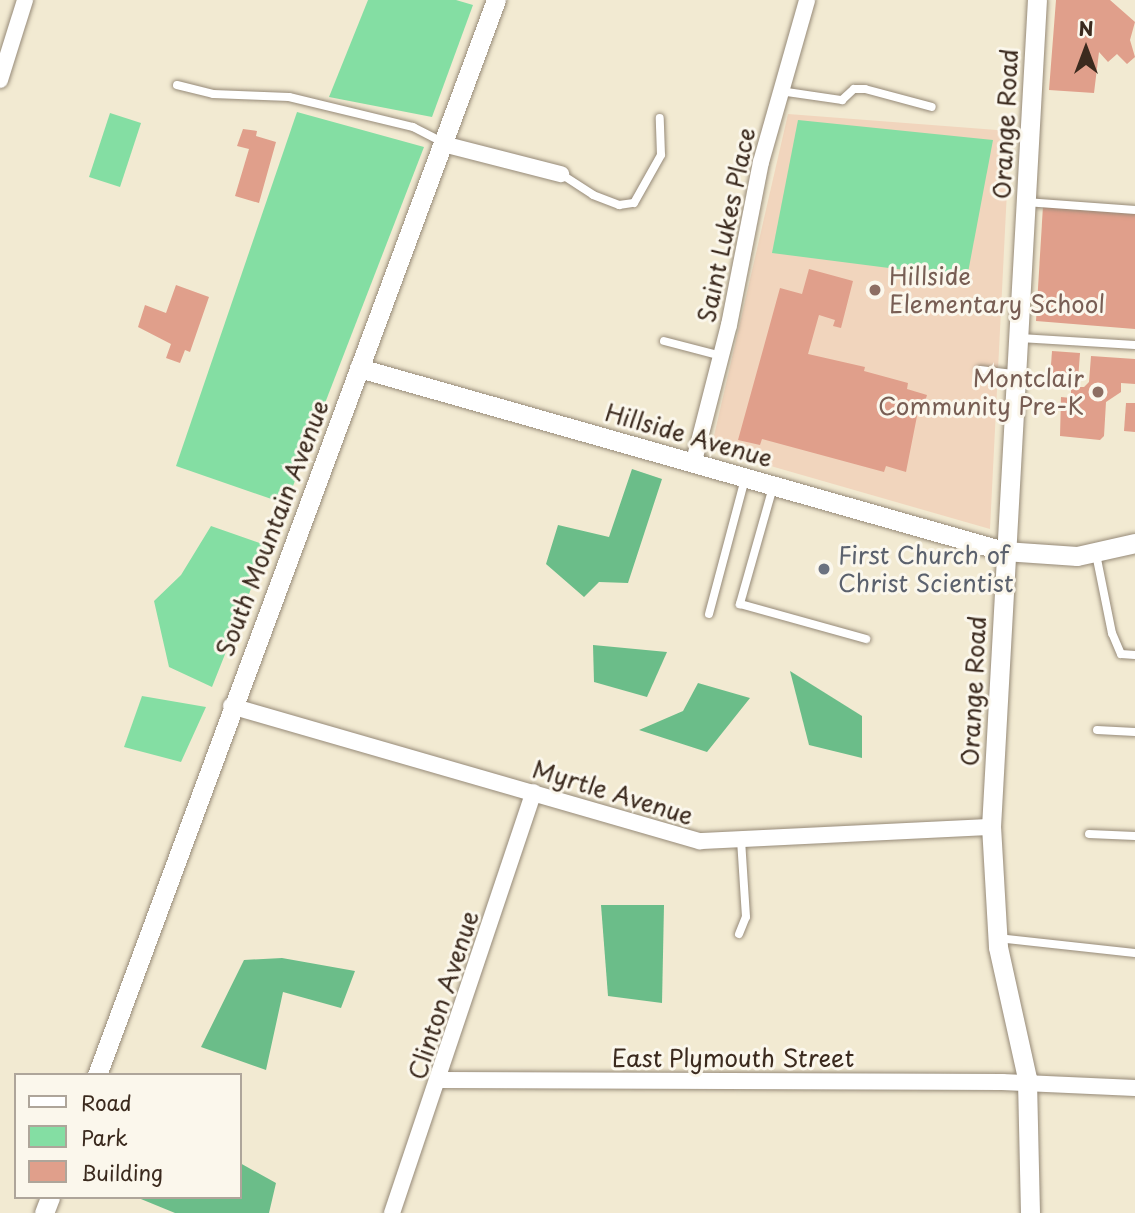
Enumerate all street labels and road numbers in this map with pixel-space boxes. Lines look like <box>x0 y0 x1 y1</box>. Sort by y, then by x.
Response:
street label: Orange Road <box>987 48 1023 200</box>
street label: Saint Lukes Place <box>691 124 761 326</box>
street label: South Mountain Avenue <box>209 395 335 661</box>
street label: Hillside Avenue <box>602 397 776 473</box>
street label: Orange Road <box>955 615 991 767</box>
street label: Myrtle Avenue <box>529 754 697 830</box>
street label: Clinton Avenue <box>403 908 483 1082</box>
street label: East Plymouth Street <box>611 1044 855 1072</box>

